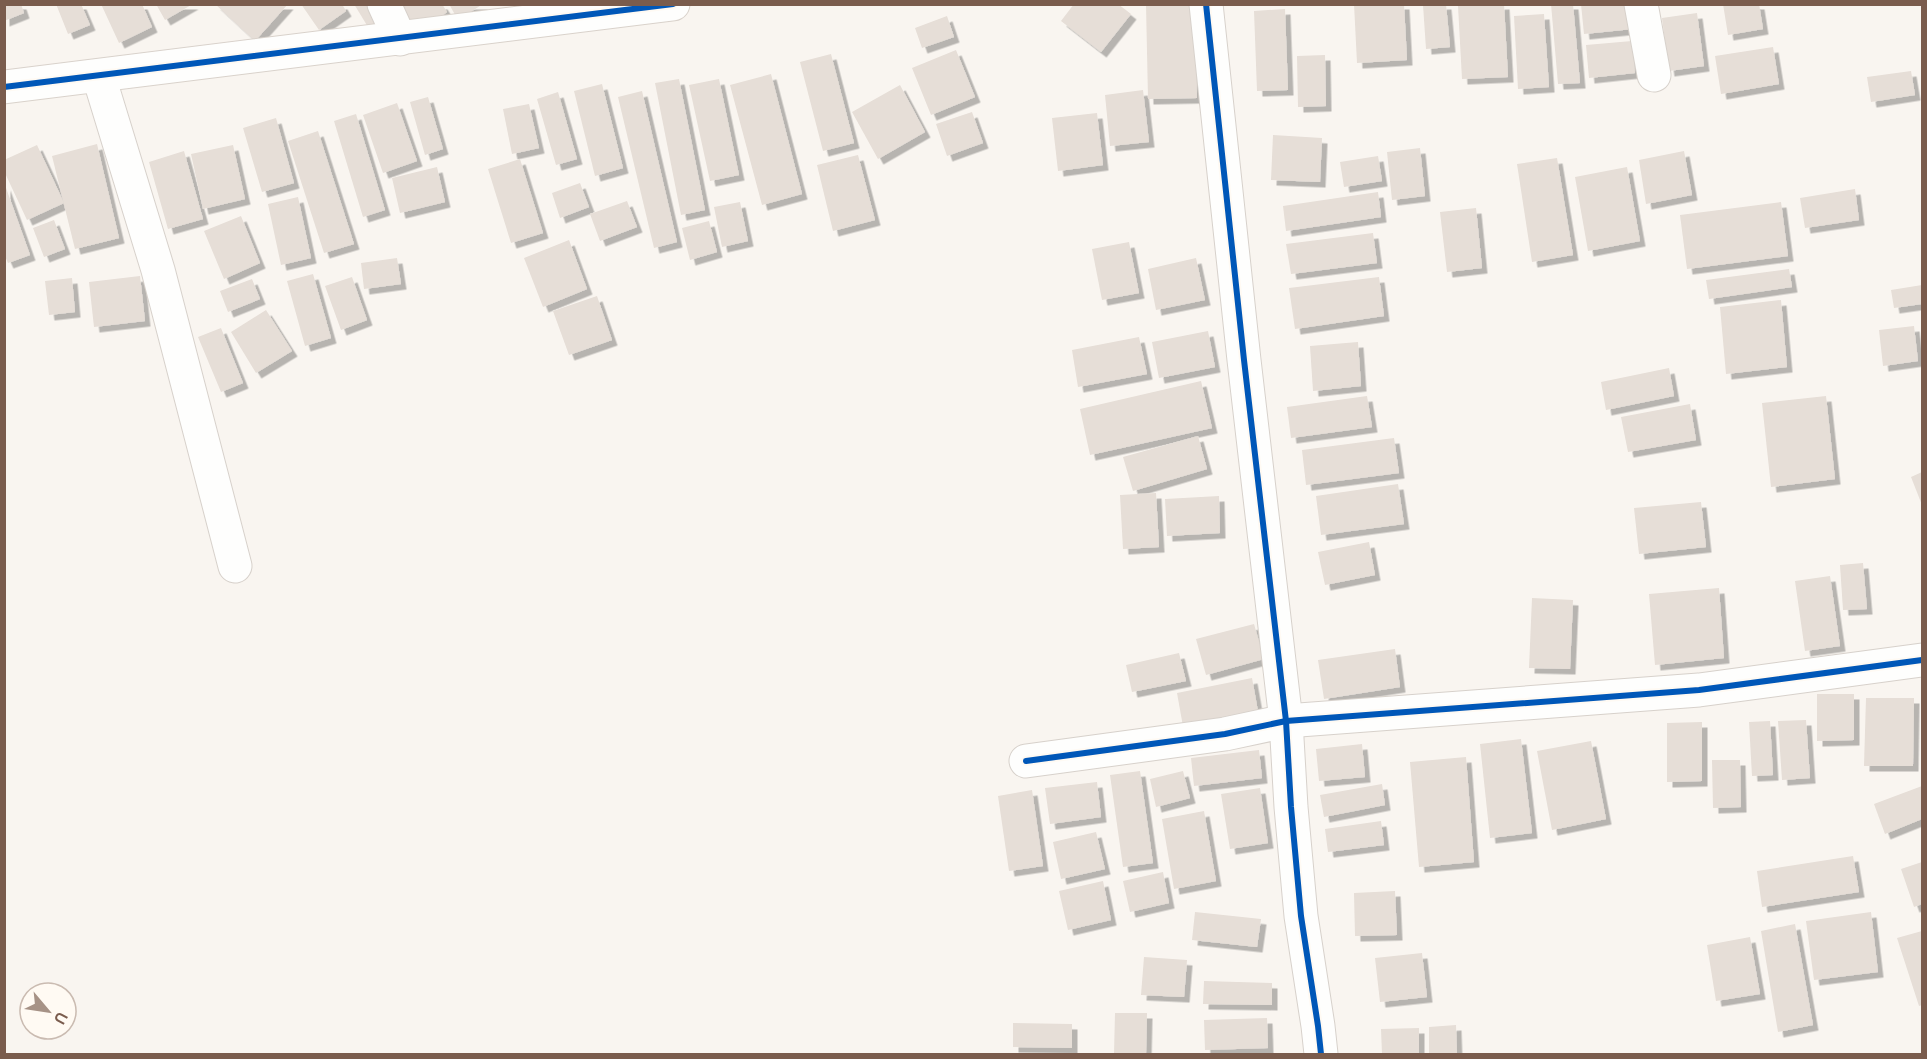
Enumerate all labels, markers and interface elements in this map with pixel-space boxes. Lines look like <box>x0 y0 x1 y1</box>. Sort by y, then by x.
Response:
north arrow <box>18 981 78 1041</box>
text: U <box>48 1007 71 1027</box>

